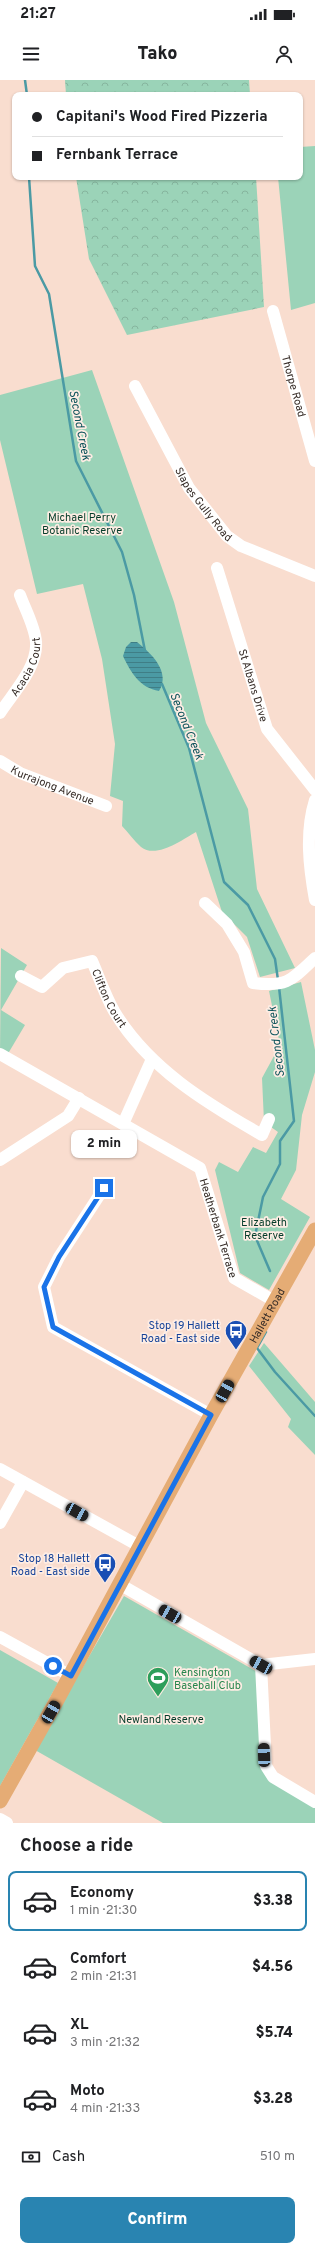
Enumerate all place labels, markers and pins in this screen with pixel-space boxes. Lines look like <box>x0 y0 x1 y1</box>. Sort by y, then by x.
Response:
bus stop icon: Stop 19 Hallett Road - East side <box>223 1318 249 1351</box>
place label: Stop 19 Hallett Road - East side <box>141 1319 220 1346</box>
bus stop icon: Stop 18 Hallett Road - East side <box>92 1551 118 1584</box>
place label: Stop 18 Hallett Road - East side <box>11 1552 90 1579</box>
sports icon: Kensington Baseball Club <box>145 1665 171 1698</box>
place label: Kensington Baseball Club <box>174 1666 241 1693</box>

